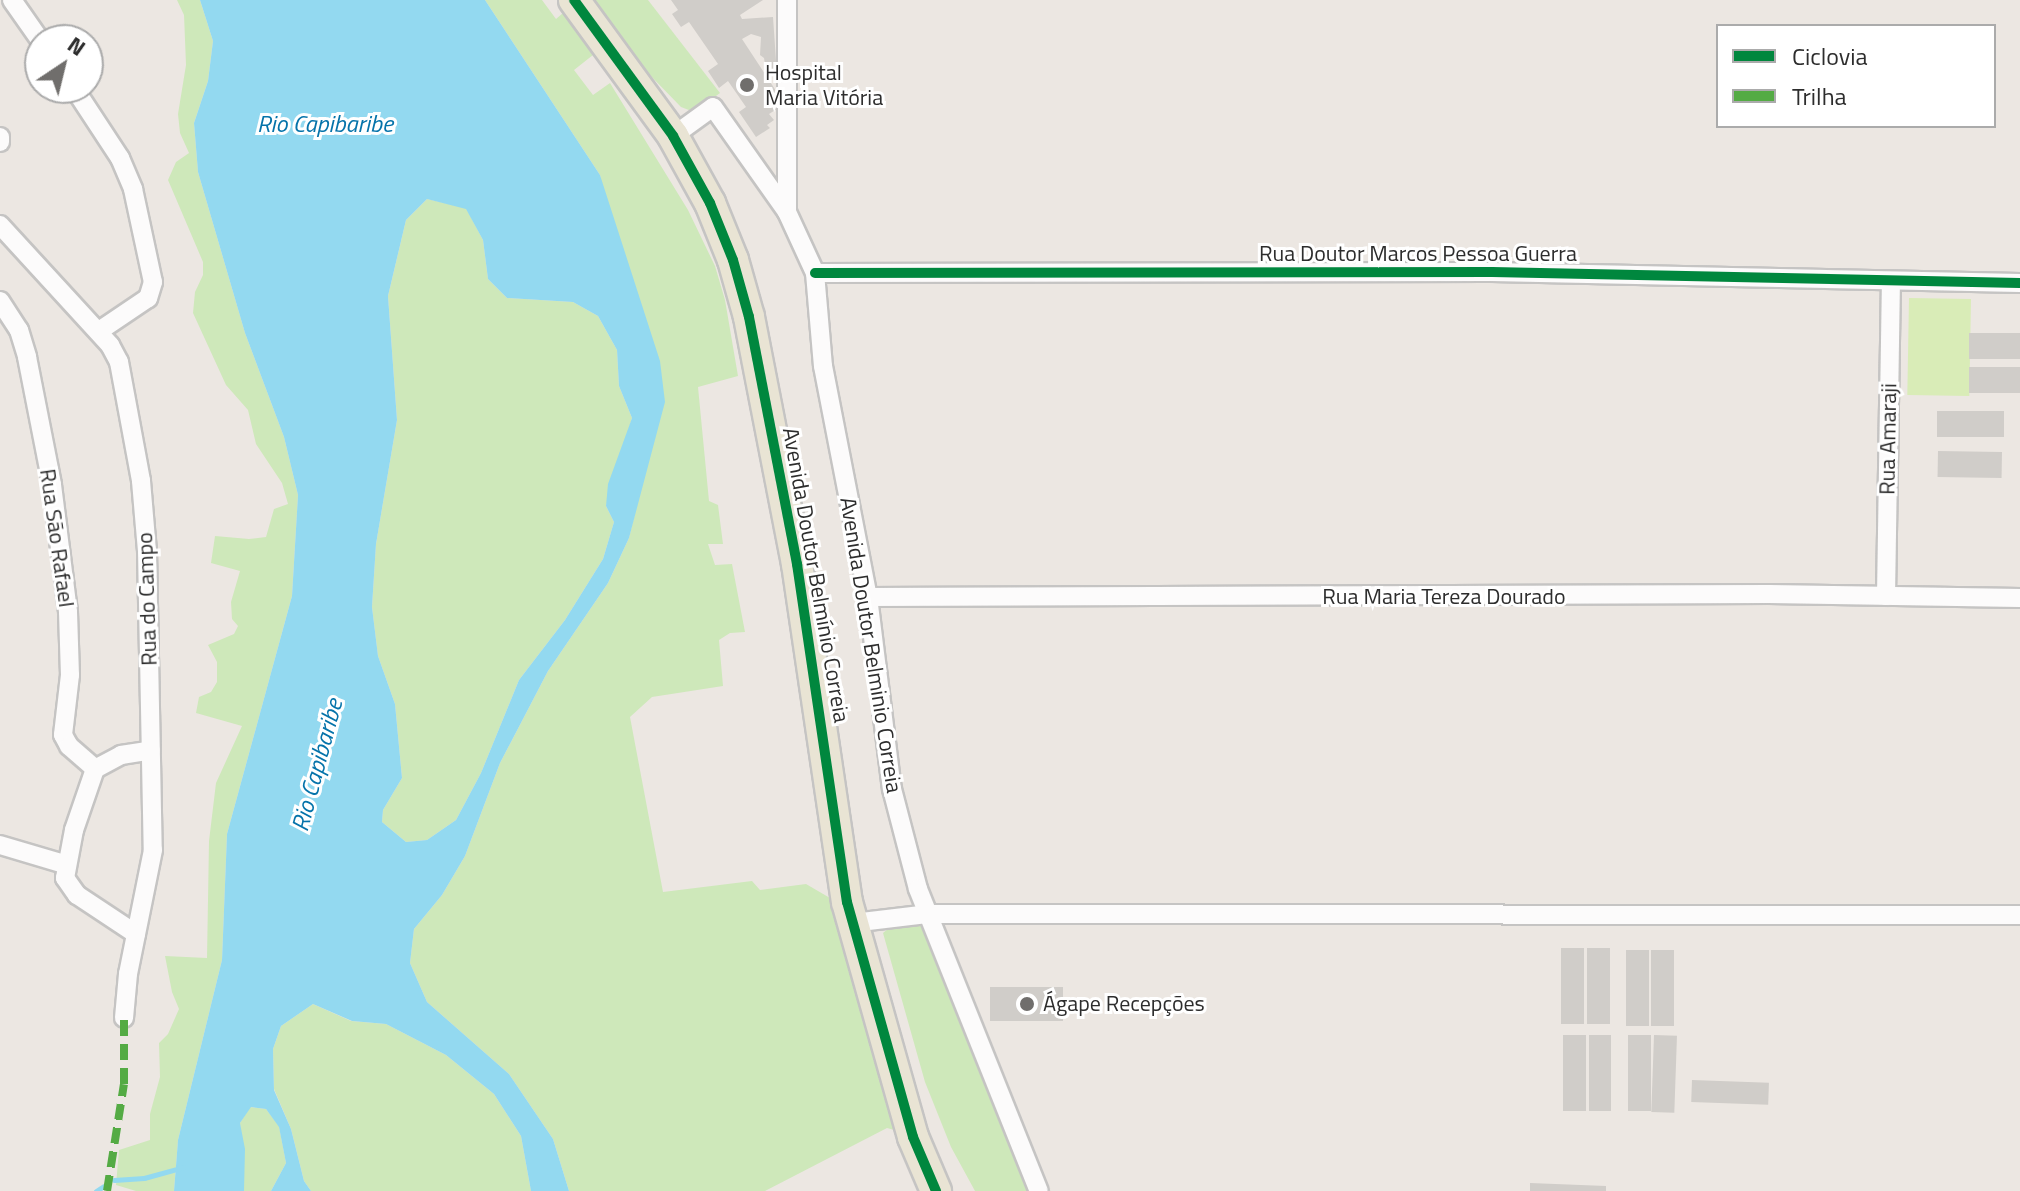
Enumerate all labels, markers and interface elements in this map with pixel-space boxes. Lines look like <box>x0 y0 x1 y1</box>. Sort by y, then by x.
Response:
north arrow <box>24 24 104 104</box>
legend <box>1716 24 1996 128</box>
text: N <box>61 28 93 64</box>
text: Ciclovia <box>1792 38 1868 74</box>
place label: Hospital Maria Vitória <box>765 59 883 110</box>
marker: Hospital Maria Vitória <box>736 74 758 96</box>
text: Trilha <box>1792 78 1847 114</box>
water label: Rio Capibaribe <box>257 110 393 138</box>
street label: Rua Doutor Marcos Pessoa Guerra <box>1259 241 1577 267</box>
street label: Rua Amaraji <box>1874 383 1902 495</box>
street label: Avenida Doutor Belmínio Correia <box>777 425 855 725</box>
street label: Rua São Rafael <box>34 467 80 609</box>
street label: Avenida Doutor Belminio Correia <box>835 495 907 795</box>
street label: Rua do Campo <box>131 532 163 666</box>
street label: Rua Maria Tereza Dourado <box>1322 584 1566 610</box>
water label: Rio Capibaribe <box>285 696 349 834</box>
place label: Ágape Recepções <box>1043 991 1205 1017</box>
marker: Ágape Recepções <box>1018 995 1036 1013</box>

